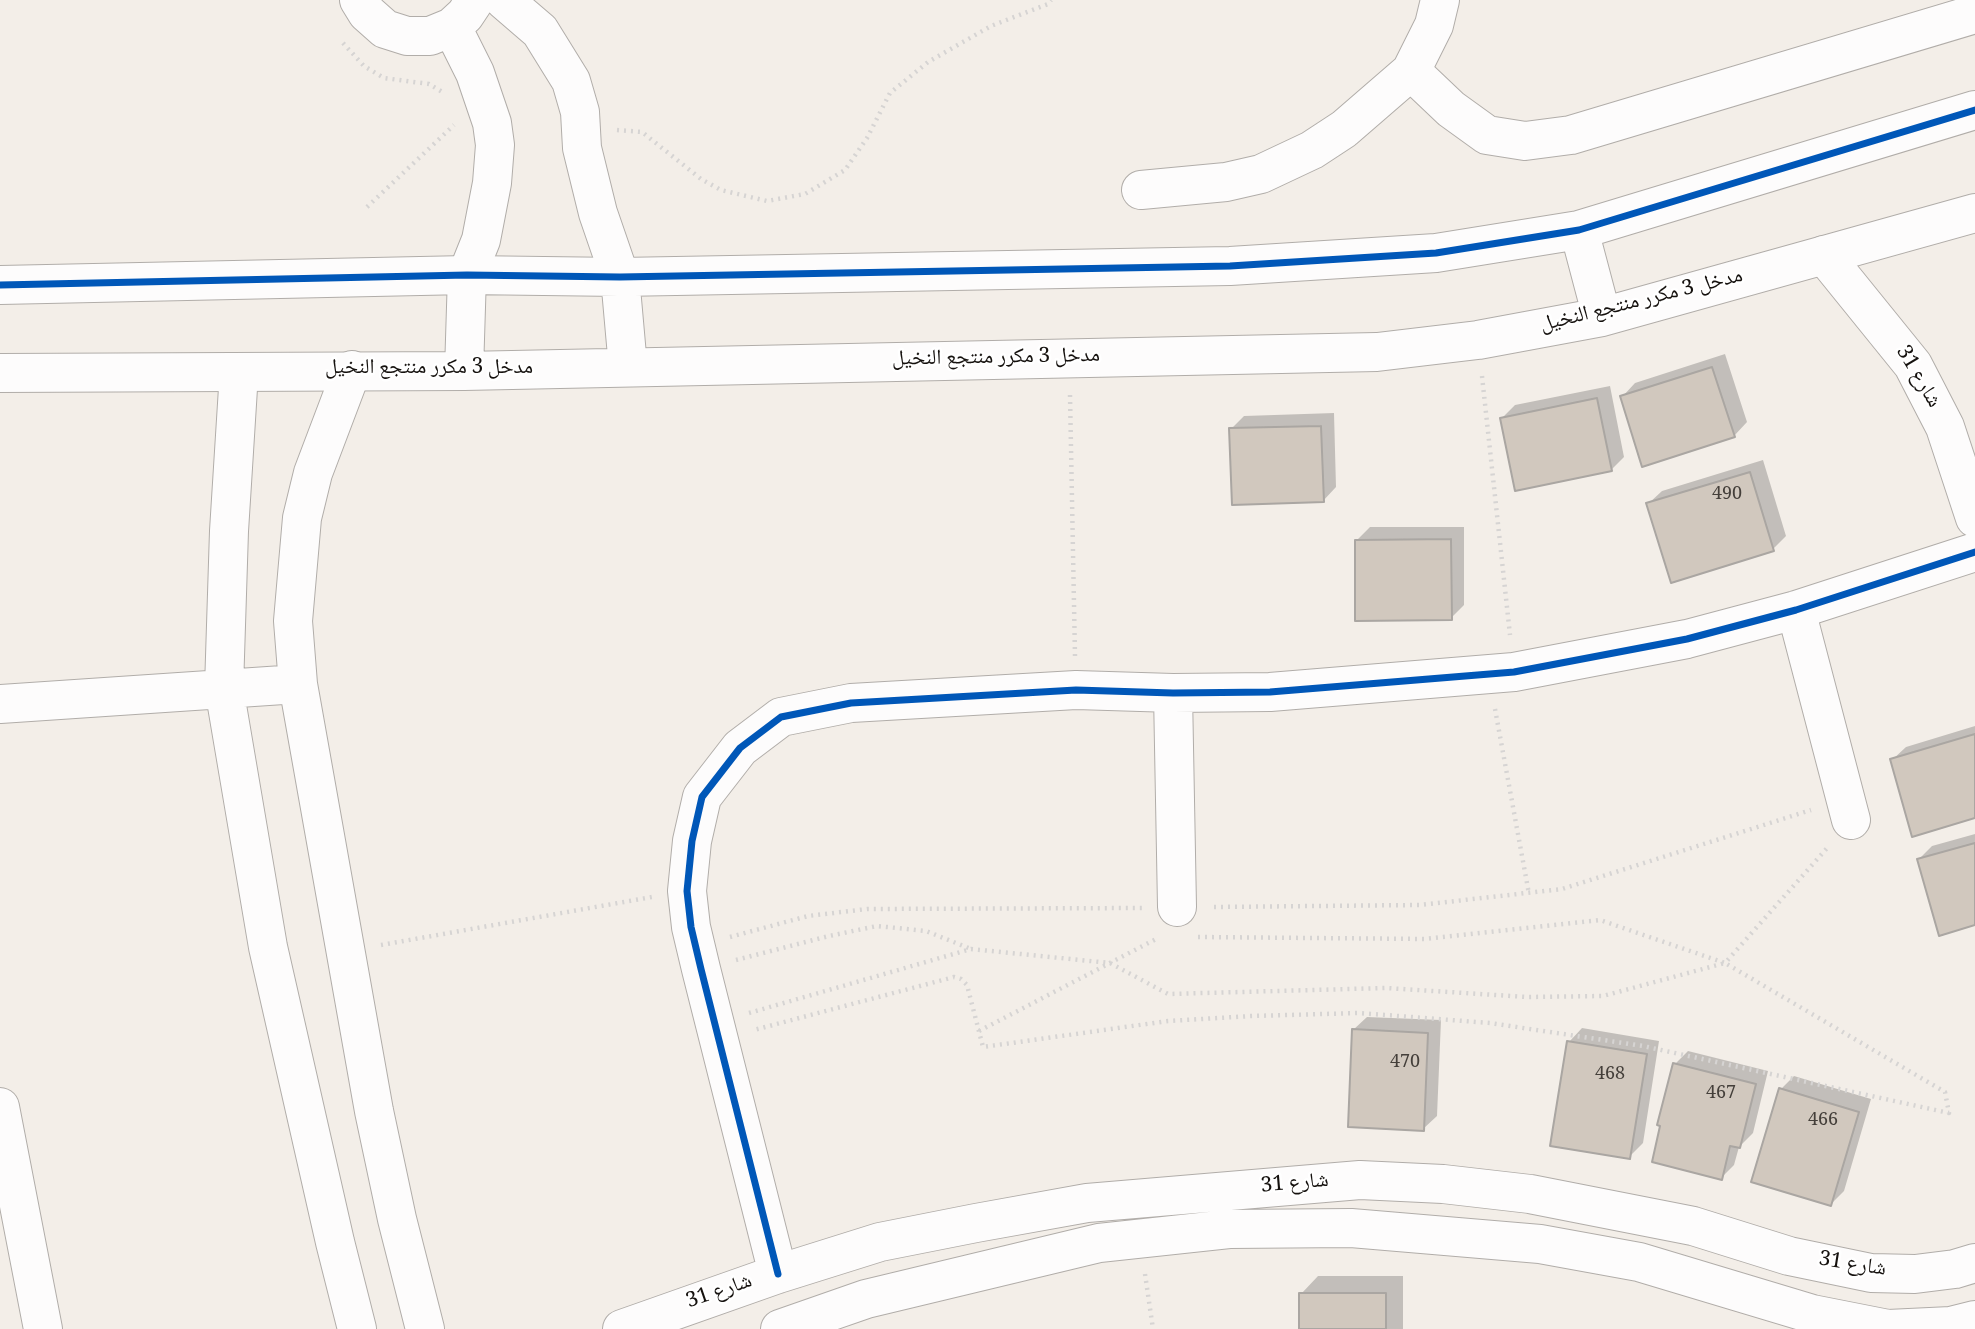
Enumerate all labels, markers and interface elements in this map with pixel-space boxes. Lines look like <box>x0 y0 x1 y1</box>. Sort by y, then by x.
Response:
street label: مدخل 3 مكرر منتجع النخيل <box>1538 266 1746 340</box>
street label: شارع 31 <box>1888 342 1944 414</box>
street label: مدخل 3 مكرر منتجع النخيل <box>892 346 1100 374</box>
street label: مدخل 3 مكرر منتجع النخيل <box>325 357 533 383</box>
house number: 490 <box>1712 486 1742 508</box>
house number: 470 <box>1390 1054 1420 1076</box>
house number: 468 <box>1595 1066 1625 1088</box>
house number: 467 <box>1706 1085 1736 1107</box>
house number: 466 <box>1808 1112 1838 1134</box>
street label: شارع 31 <box>1260 1170 1330 1202</box>
street label: شارع 31 <box>1816 1249 1888 1285</box>
street label: شارع 31 <box>684 1271 756 1317</box>

